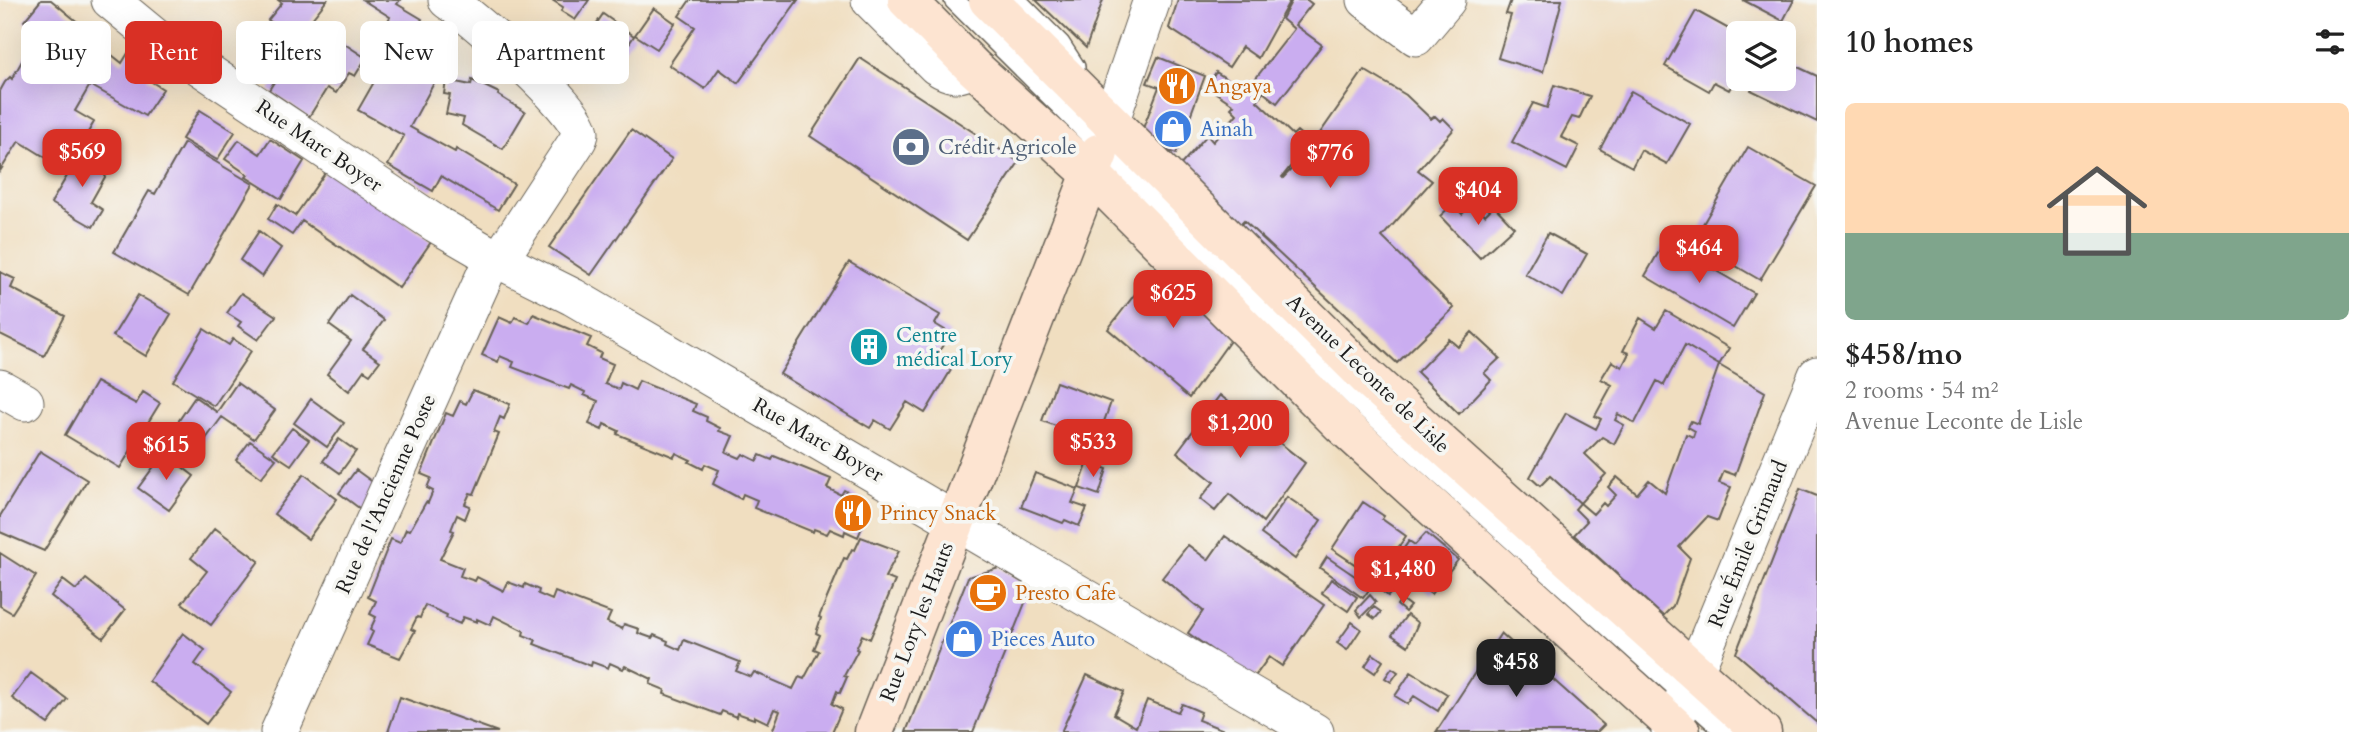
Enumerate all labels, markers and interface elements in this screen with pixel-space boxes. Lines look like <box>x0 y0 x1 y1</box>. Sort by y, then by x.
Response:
chip: Buy <box>21 21 111 84</box>
chip: Rent <box>125 21 222 84</box>
chip: Filters <box>236 21 346 84</box>
chip: New <box>360 21 458 84</box>
chip: Apartment <box>472 21 629 84</box>
map controls <box>1726 21 1796 91</box>
button: layers <box>1726 21 1796 91</box>
text: 10 homes <box>1845 22 1974 63</box>
icon: filters <box>2311 23 2349 61</box>
restaurant icon: Angaya <box>1156 65 1198 107</box>
place label: Angaya <box>1204 72 1272 101</box>
street label: Rue Marc Boyer <box>250 93 388 199</box>
shop icon: Ainah <box>1152 108 1194 150</box>
place label: Ainah <box>1200 115 1254 144</box>
bank icon: Crédit Agricole <box>890 126 932 168</box>
pin: $569 <box>41 130 123 189</box>
pin: $776 <box>1289 130 1371 190</box>
place label: Crédit Agricole <box>938 133 1077 162</box>
text: $569 <box>58 136 106 167</box>
text: $776 <box>1306 137 1354 168</box>
icon: home <box>2034 148 2160 274</box>
pin: $404 <box>1437 168 1519 227</box>
text: $404 <box>1454 174 1502 205</box>
pin: $464 <box>1658 226 1740 285</box>
text: $464 <box>1675 232 1723 263</box>
pin: $625 <box>1132 270 1214 330</box>
text: $625 <box>1149 277 1197 308</box>
street label: Avenue Leconte de Lisle <box>1280 288 1456 460</box>
place label: Centre médical Lory <box>896 321 1013 374</box>
building icon: Centre médical Lory <box>848 326 890 368</box>
text: $458/mo <box>1845 334 1962 375</box>
text: 2 rooms · 54 m² <box>1845 375 1998 406</box>
street label: Rue de l'Ancienne Poste <box>329 390 443 598</box>
street label: Rue Marc Boyer <box>747 391 889 489</box>
pin: $1,200 <box>1183 400 1297 460</box>
text: Avenue Leconte de Lisle <box>1845 406 2083 437</box>
text: $1,200 <box>1207 407 1273 438</box>
pin: $533 <box>1052 420 1134 479</box>
pin: $615 <box>125 422 207 482</box>
text: $533 <box>1069 426 1117 457</box>
text: $615 <box>142 429 190 460</box>
street label: Rue Émile Grimaud <box>1701 456 1795 632</box>
restaurant icon: Princy Snack <box>832 492 874 534</box>
place label: Princy Snack <box>880 499 997 528</box>
street label: Rue Lory les Hauts <box>873 538 961 706</box>
pin: $1,480 <box>1346 546 1460 606</box>
text: $1,480 <box>1370 553 1436 584</box>
cafe icon: Presto Cafe <box>967 572 1009 614</box>
place label: Presto Cafe <box>1015 579 1116 608</box>
shop icon: Pieces Auto <box>943 618 985 660</box>
place label: Pieces Auto <box>991 625 1095 654</box>
pin: $458 <box>1475 640 1557 699</box>
text: $458 <box>1492 646 1540 677</box>

